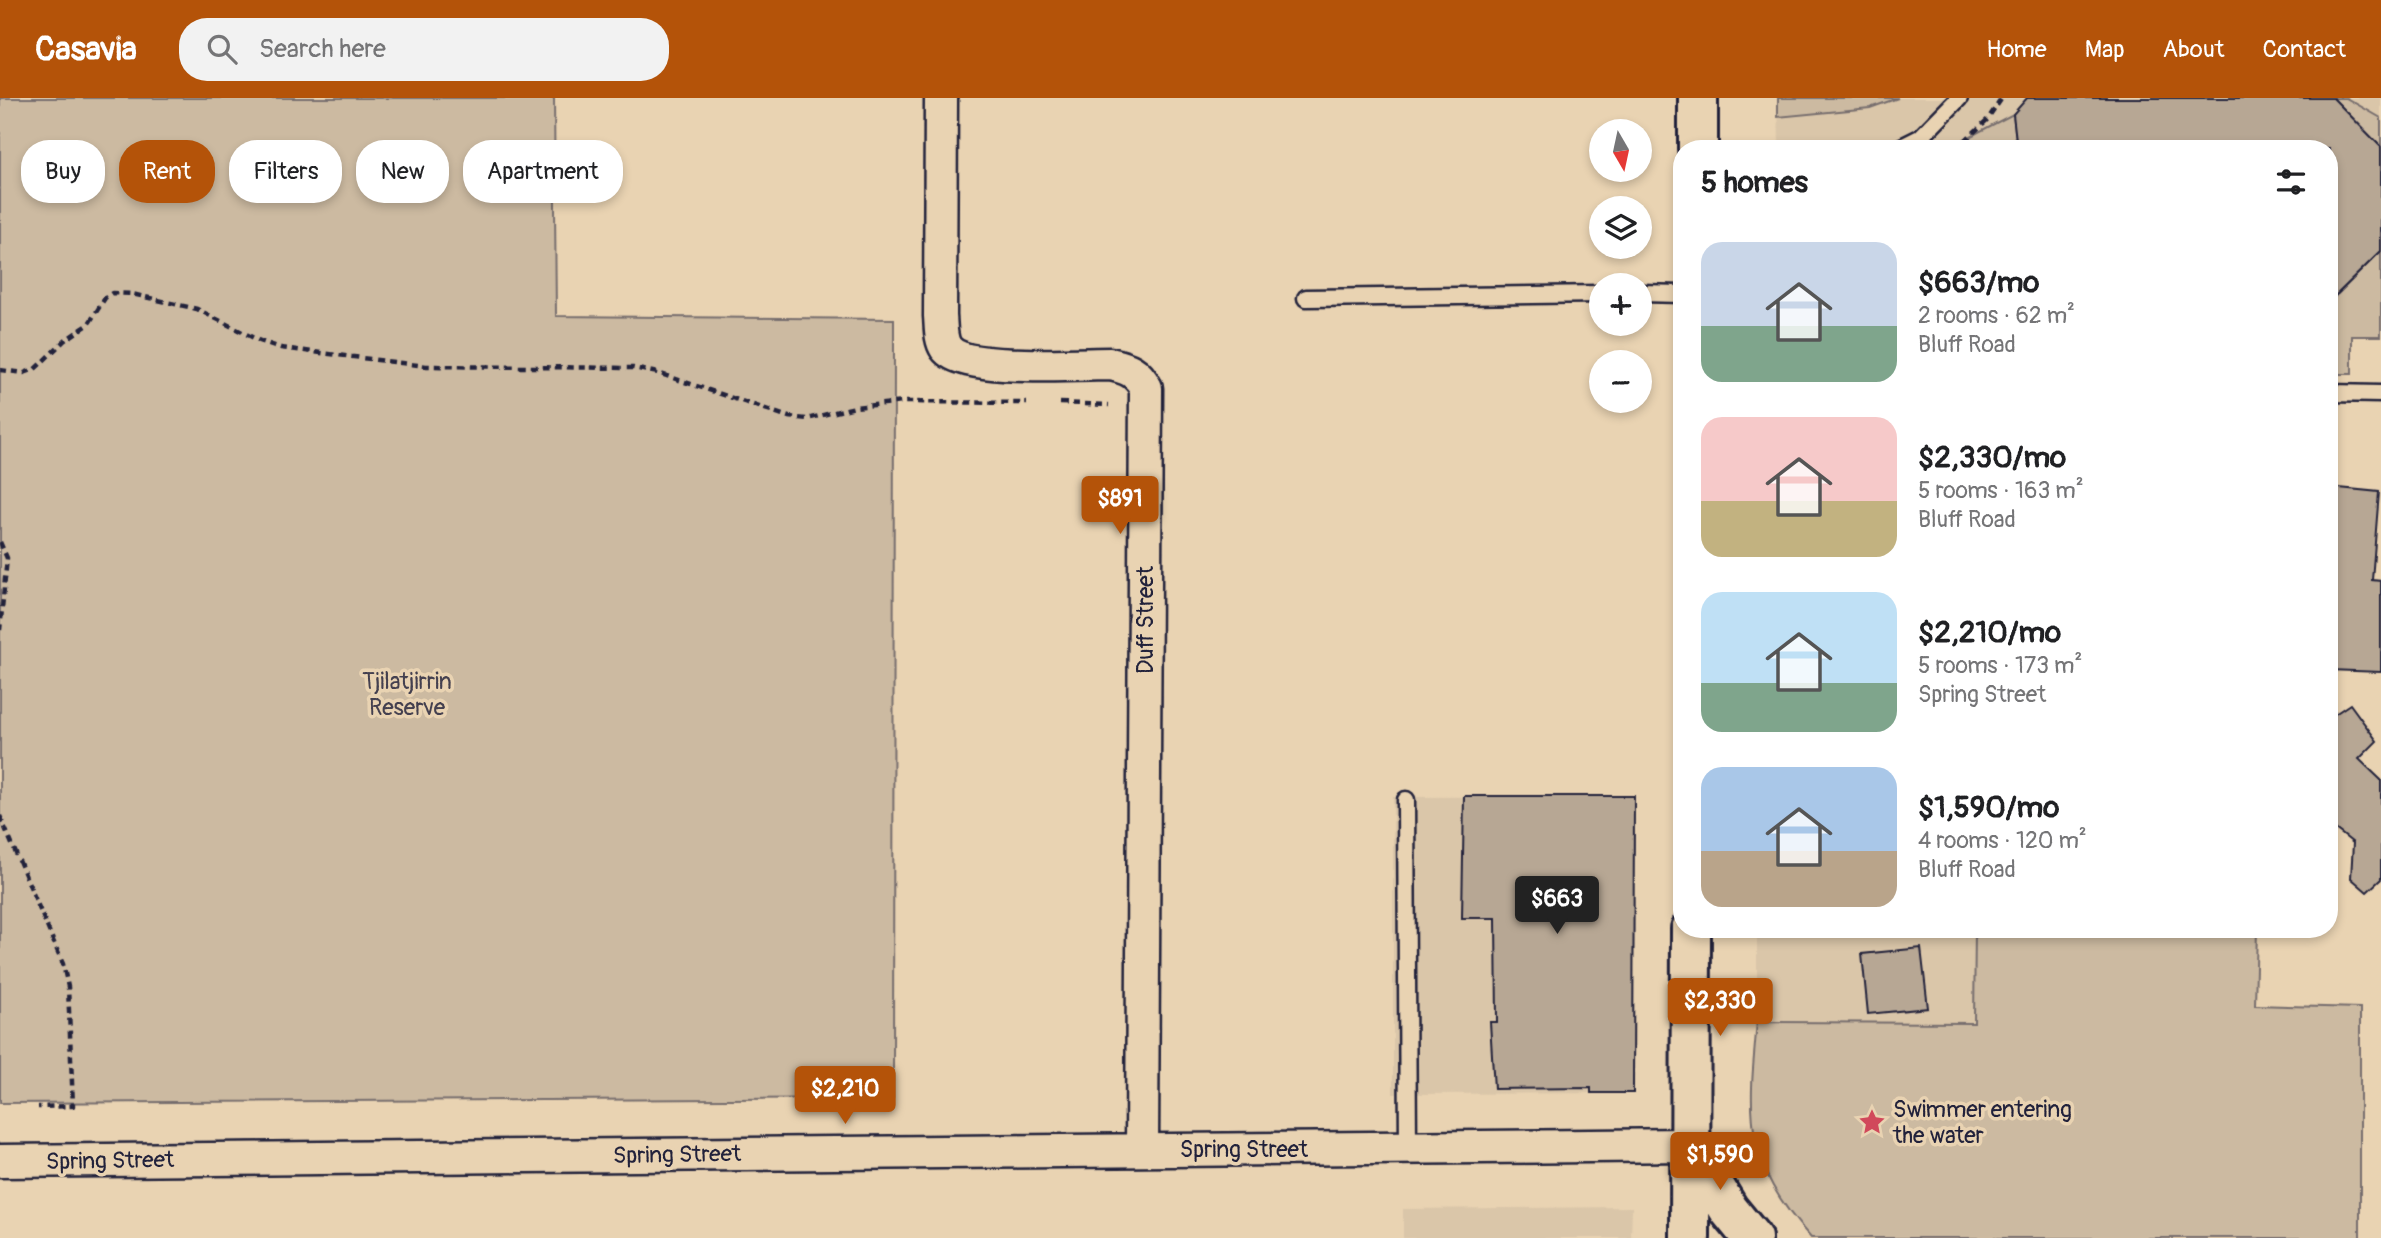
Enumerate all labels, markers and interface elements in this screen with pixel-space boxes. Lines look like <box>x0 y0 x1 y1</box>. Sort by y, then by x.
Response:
search box <box>179 18 669 81</box>
text: Casavia <box>35 29 137 70</box>
icon: search <box>203 30 241 68</box>
text: Search here <box>259 33 386 65</box>
text: Home <box>1986 35 2047 64</box>
text: Map <box>2085 35 2125 64</box>
text: About <box>2163 35 2225 64</box>
text: Contact <box>2263 35 2346 64</box>
north arrow <box>1589 119 1652 182</box>
map controls <box>1589 119 1652 413</box>
chip: Buy <box>21 140 105 203</box>
chip: Rent <box>119 140 215 203</box>
chip: Filters <box>229 140 342 203</box>
chip: New <box>356 140 449 203</box>
chip: Apartment <box>463 140 623 203</box>
icon: filters <box>2272 163 2310 201</box>
text: 5 homes <box>1701 164 1808 201</box>
button: layers <box>1589 196 1652 259</box>
text: $663/mo <box>1918 264 2039 301</box>
icon: home <box>1757 270 1841 354</box>
button: + <box>1589 273 1652 336</box>
text: 2 rooms · 62 m² <box>1918 301 2075 330</box>
text: Bluff Road <box>1918 330 2016 359</box>
button: − <box>1589 350 1652 413</box>
text: $2,330/mo <box>1918 439 2066 476</box>
icon: home <box>1757 445 1841 529</box>
pin: $891 <box>1079 476 1161 536</box>
text: 5 rooms · 163 m² <box>1918 476 2084 505</box>
text: $891 <box>1098 484 1142 513</box>
text: Bluff Road <box>1918 505 2016 534</box>
street label: Duff Street <box>1131 565 1160 674</box>
text: $2,210/mo <box>1918 614 2061 651</box>
icon: home <box>1757 620 1841 704</box>
text: 5 rooms · 173 m² <box>1918 651 2082 680</box>
park label: Tjilatjirrin Reserve <box>362 667 452 722</box>
text: Spring Street <box>1918 680 2046 709</box>
text: $1,590/mo <box>1918 789 2059 826</box>
icon: home <box>1757 795 1841 879</box>
text: 4 rooms · 120 m² <box>1918 826 2087 855</box>
text: Bluff Road <box>1918 855 2016 884</box>
pin: $663 <box>1516 876 1598 936</box>
text: $663 <box>1531 884 1583 913</box>
pin: $2,330 <box>1663 978 1777 1038</box>
text: $2,330 <box>1684 986 1756 1015</box>
pin: $2,210 <box>788 1066 902 1126</box>
text: $2,210 <box>811 1074 879 1103</box>
place label: Swimmer entering the water <box>1892 1095 2072 1150</box>
place icon: Swimmer entering the water <box>1857 1107 1887 1137</box>
pin: $1,590 <box>1663 1132 1777 1192</box>
street label: Spring Street <box>1180 1135 1309 1164</box>
street label: Spring Street <box>613 1139 742 1170</box>
text: $1,590 <box>1686 1140 1754 1169</box>
street label: Spring Street <box>46 1145 175 1176</box>

